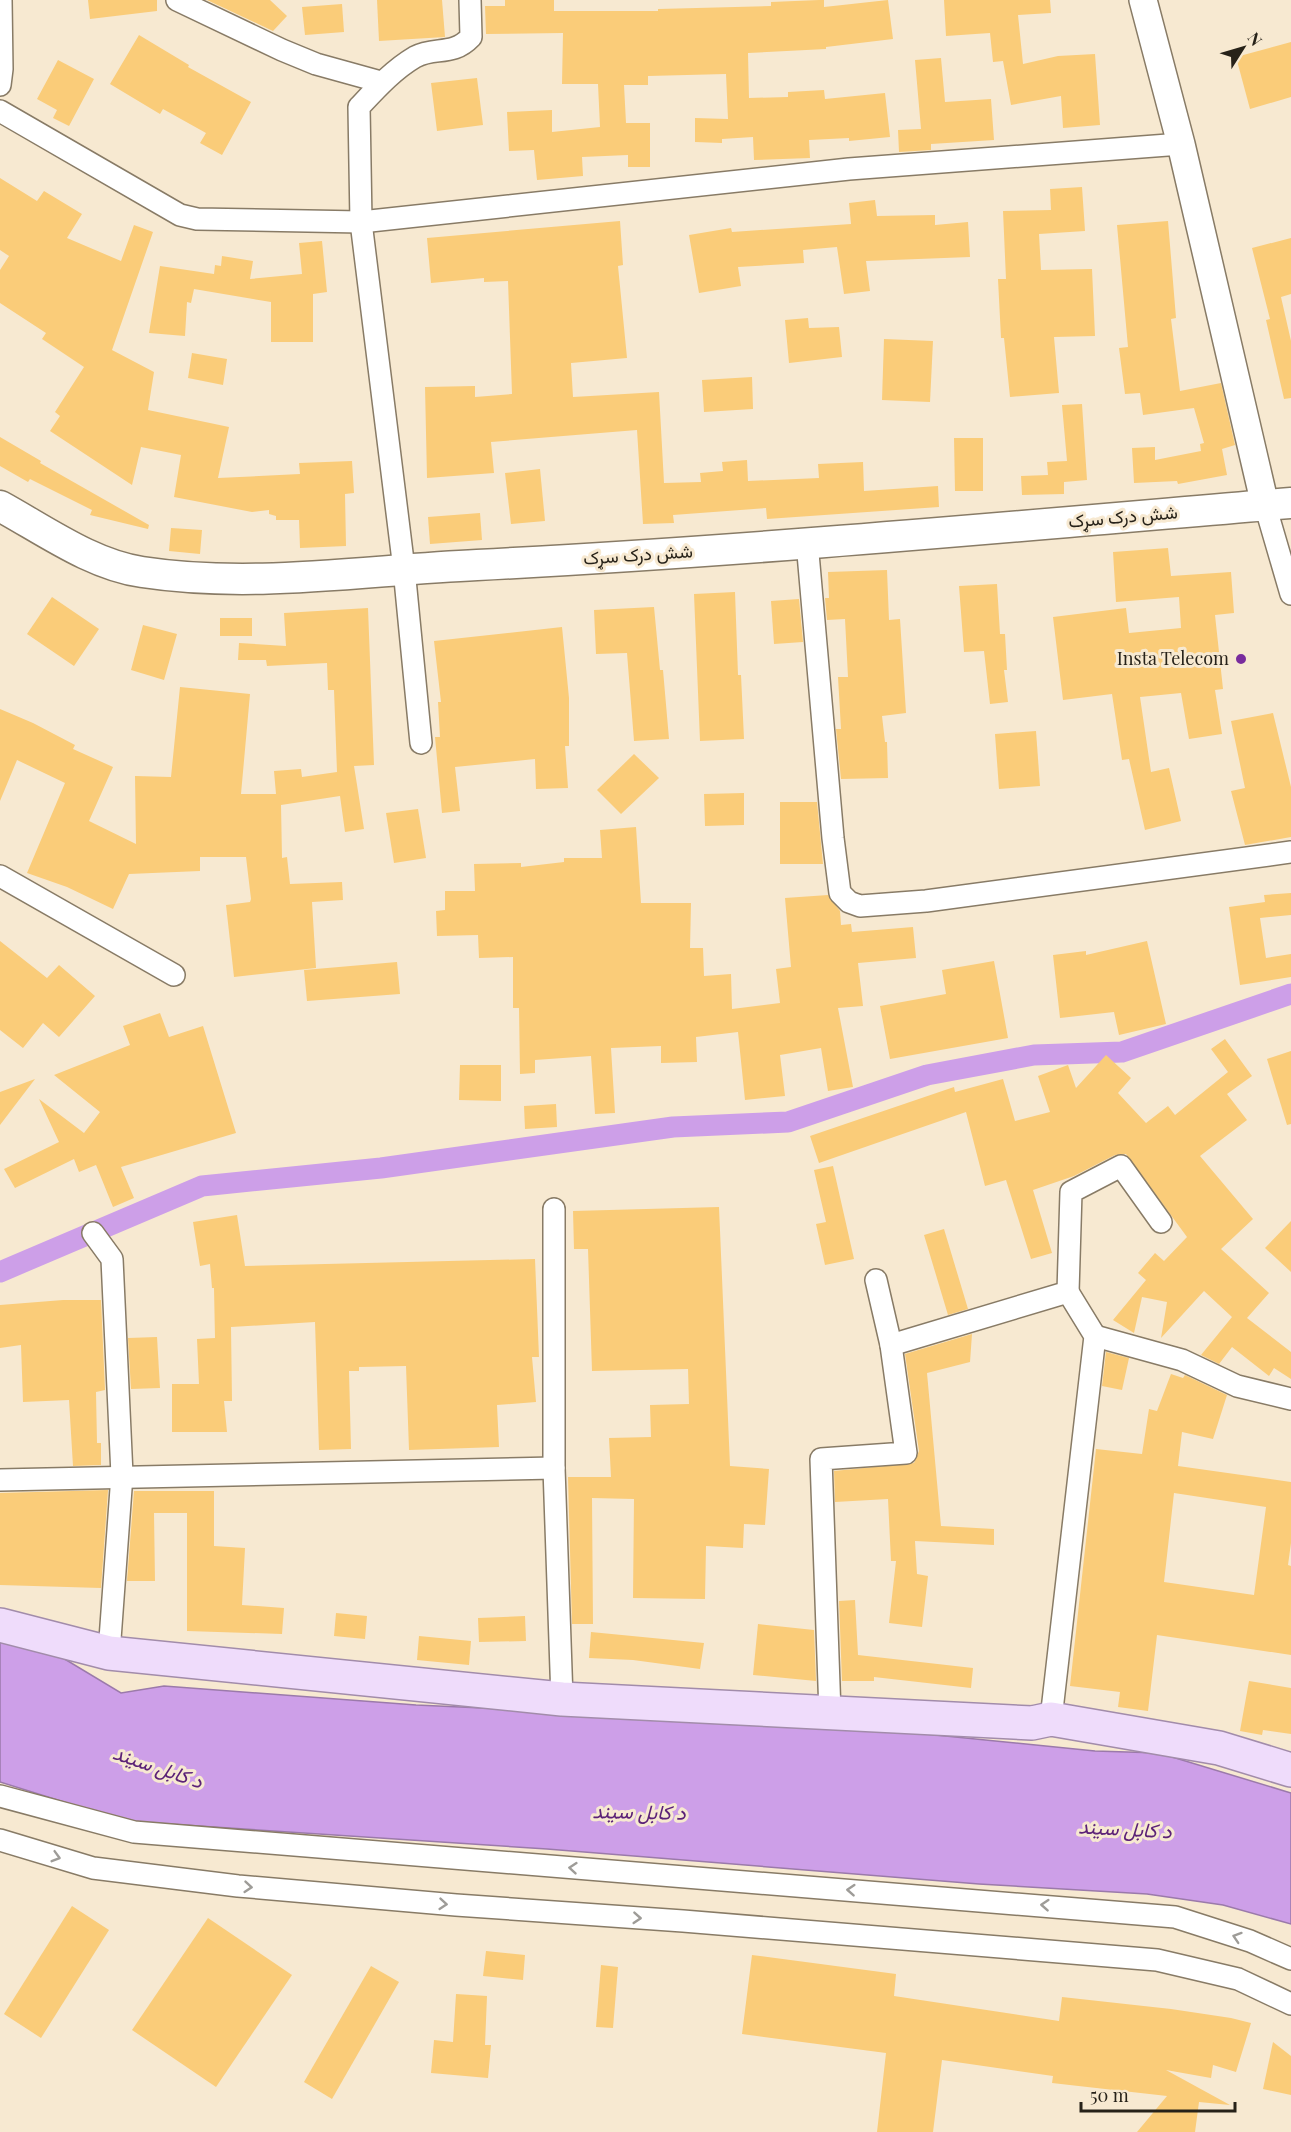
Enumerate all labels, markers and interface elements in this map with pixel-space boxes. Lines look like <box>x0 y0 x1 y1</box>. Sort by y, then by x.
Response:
north arrow <box>1213 18 1273 78</box>
text: N <box>1244 28 1268 50</box>
street label: شش درک سړک <box>1067 499 1179 534</box>
street label: شش درک سړک <box>582 538 693 571</box>
place label: Insta Telecom <box>1117 646 1229 670</box>
marker: Insta Telecom <box>1234 652 1248 666</box>
water label: د کابل سيند <box>110 1738 207 1794</box>
water label: د کابل سيند <box>592 1796 686 1825</box>
water label: د کابل سيند <box>1078 1812 1173 1843</box>
one-way arrow <box>50 1850 61 1862</box>
one-way arrow <box>568 1862 577 1875</box>
one-way arrow <box>244 1880 253 1893</box>
one-way arrow <box>846 1884 855 1897</box>
one-way arrow <box>438 1897 447 1910</box>
one-way arrow <box>1041 1899 1050 1912</box>
one-way arrow <box>633 1911 642 1924</box>
one-way arrow <box>1232 1931 1243 1944</box>
scale bar <box>1081 2075 1236 2113</box>
text: 50 m <box>1090 2083 1129 2107</box>

